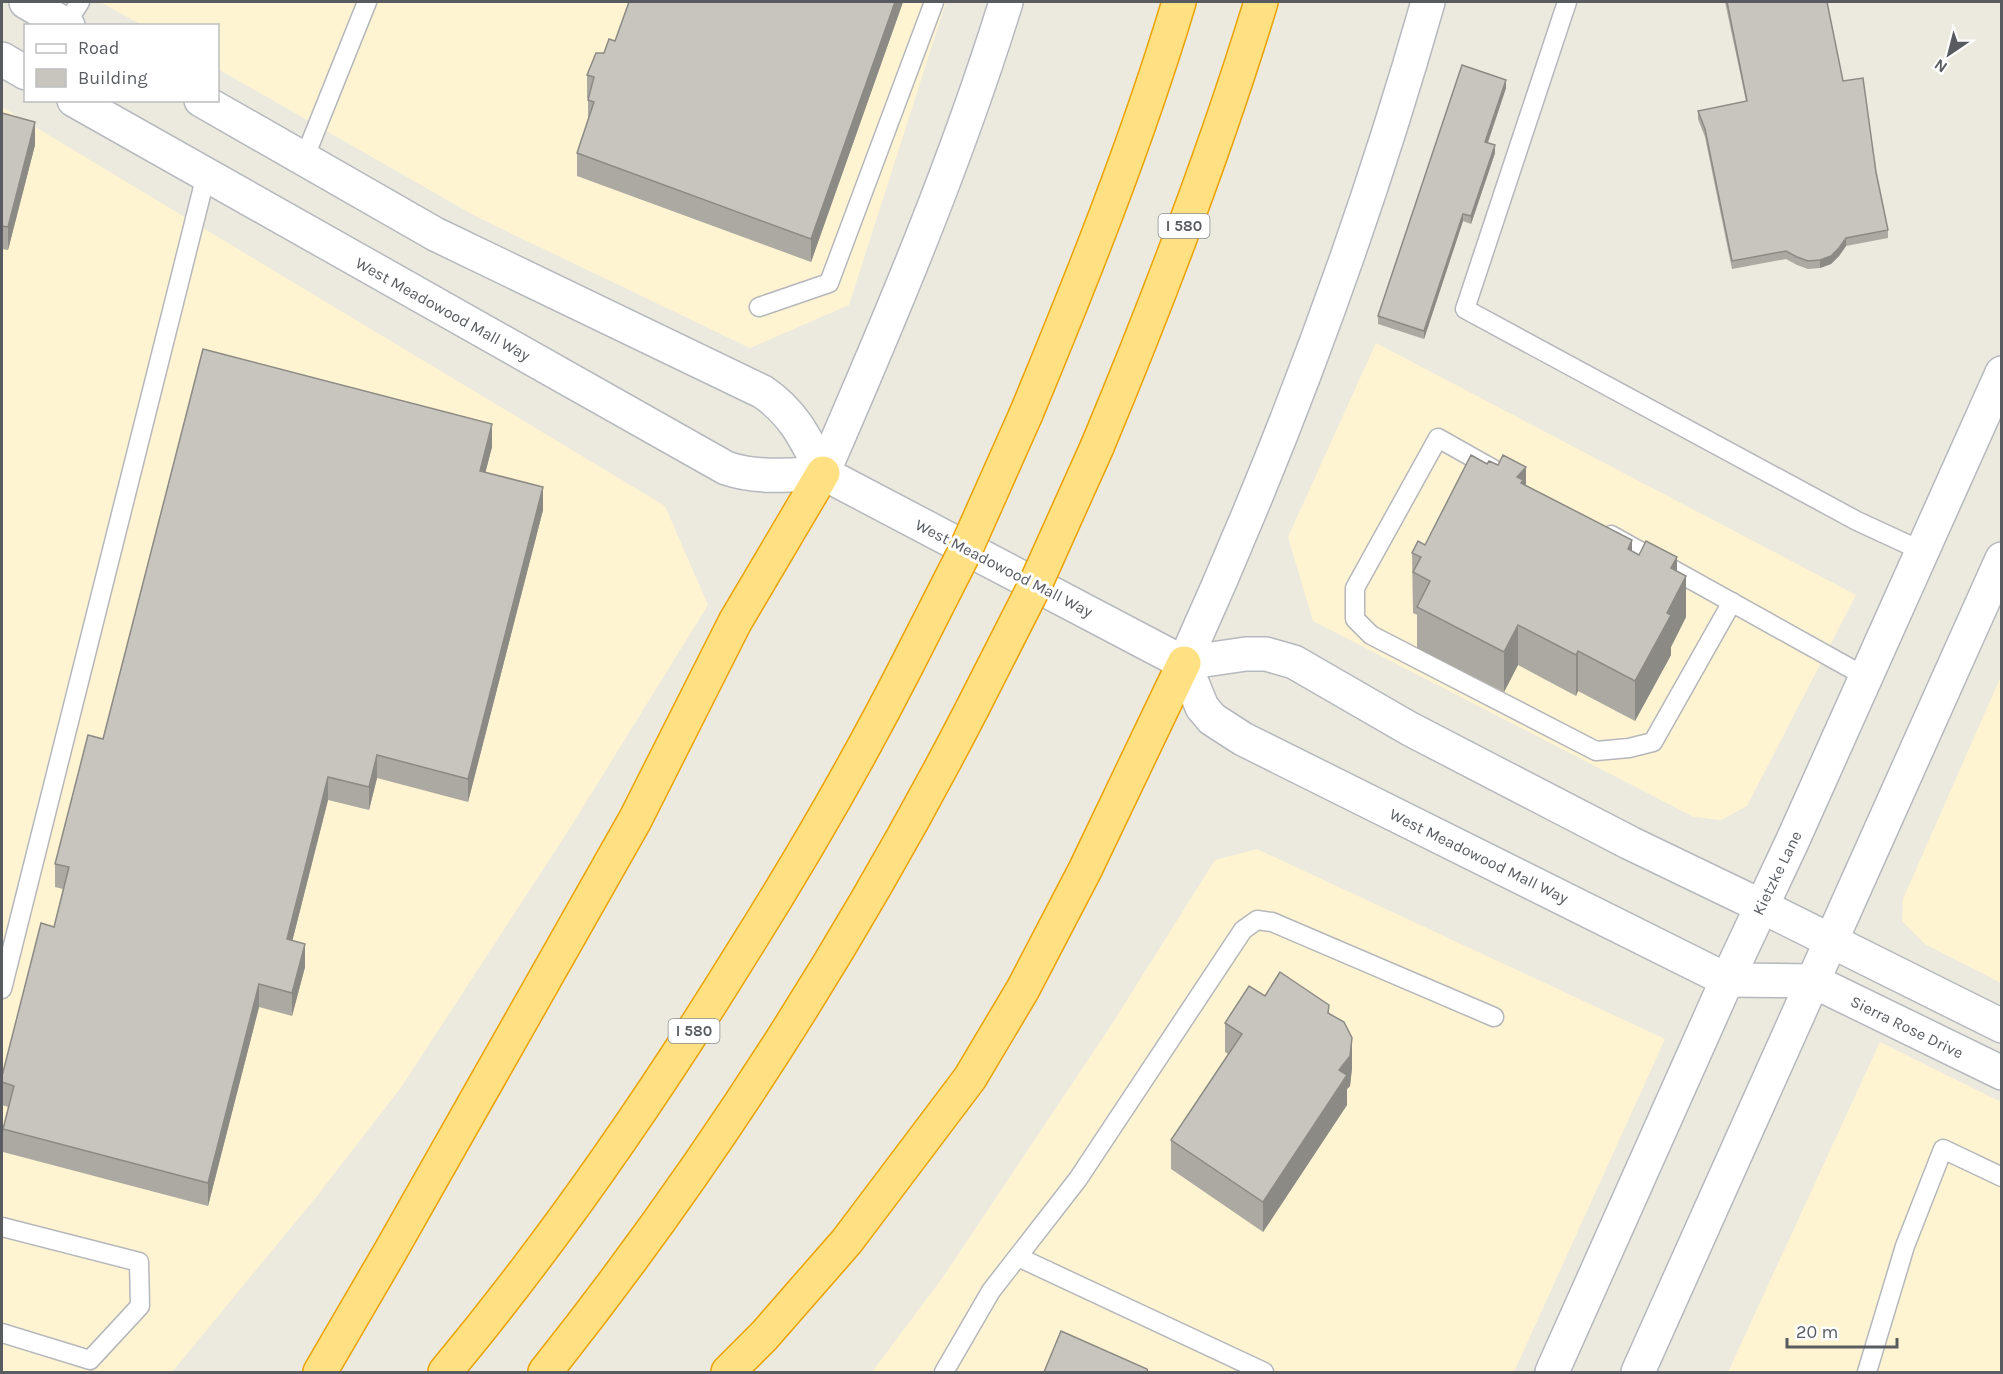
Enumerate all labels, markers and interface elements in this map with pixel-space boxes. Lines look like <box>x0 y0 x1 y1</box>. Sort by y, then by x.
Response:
legend <box>24 24 219 102</box>
north arrow <box>1919 24 1979 84</box>
text: Road <box>78 37 119 59</box>
text: N <box>1931 55 1951 77</box>
text: Building <box>78 67 148 89</box>
road number: I 580 <box>1158 214 1210 238</box>
street label: West Meadowood Mall Way <box>352 253 534 365</box>
street label: West Meadowood Mall Way <box>912 515 1096 621</box>
street label: West Meadowood Mall Way <box>1387 804 1572 908</box>
street label: Kietzke Lane <box>1748 828 1806 918</box>
street label: Sierra Rose Drive <box>1847 991 1967 1063</box>
road number: I 580 <box>668 1019 720 1043</box>
scale bar <box>1787 1311 1896 1349</box>
text: 20 m <box>1796 1321 1838 1343</box>

